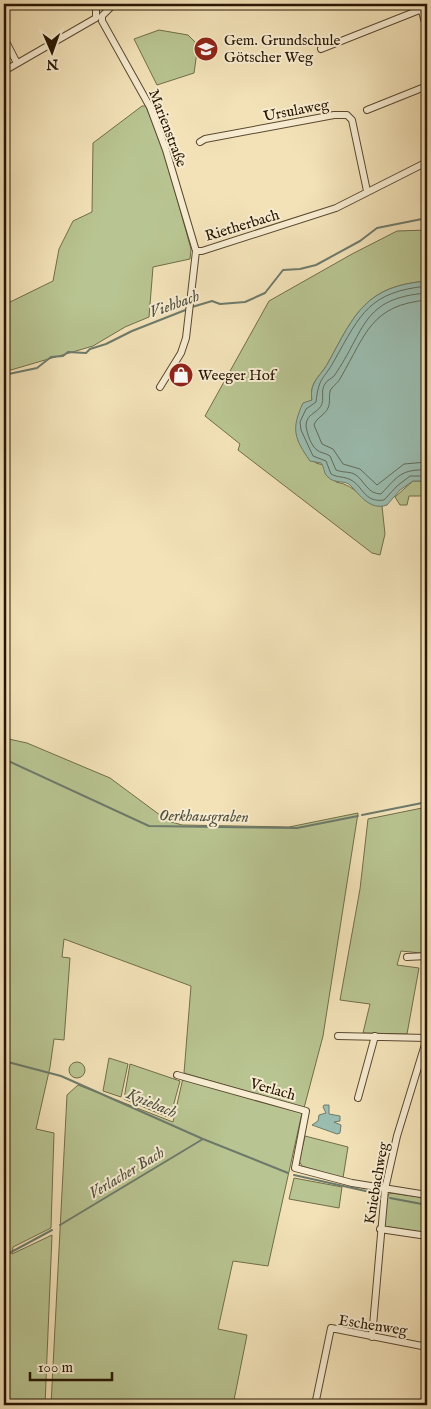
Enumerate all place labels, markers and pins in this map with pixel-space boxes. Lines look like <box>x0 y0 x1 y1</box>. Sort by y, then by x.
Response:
place label: Gem. Grundschule Götscher Weg <box>224 31 340 67</box>
school or university icon: Gem. Grundschule Götscher Weg <box>193 36 219 62</box>
shop icon: Weeger Hof <box>168 362 194 388</box>
place label: Weeger Hof <box>198 366 278 385</box>

